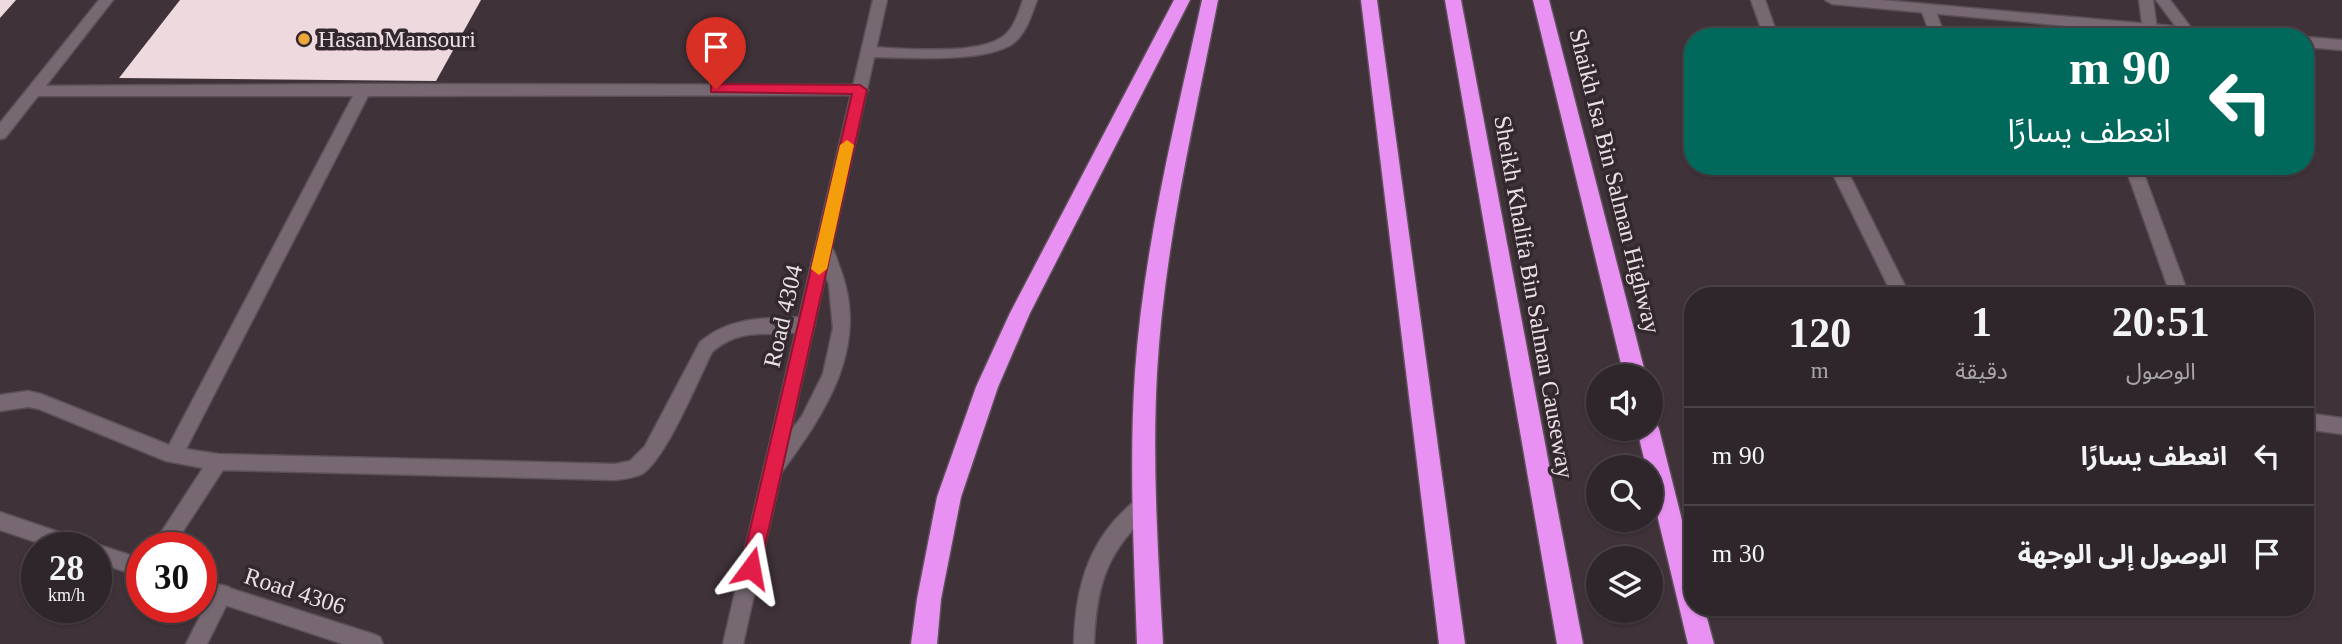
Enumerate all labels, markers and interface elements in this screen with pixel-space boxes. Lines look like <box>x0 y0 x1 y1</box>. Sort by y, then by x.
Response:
pin <box>686 17 746 89</box>
place label: Hasan Mansouri <box>318 26 476 52</box>
street label: Shaikh Isa Bin Salman Highway <box>1564 26 1666 336</box>
icon: arrive <box>697 28 735 66</box>
marker: Hasan Mansouri <box>296 31 312 47</box>
text: 90 m <box>2069 40 2171 95</box>
icon: left <box>2195 56 2286 147</box>
text: انعطف يسارًا <box>2008 113 2171 149</box>
street label: Sheikh Khalifa Bin Salman Causeway <box>1489 114 1579 480</box>
street label: Road 4304 <box>759 262 807 370</box>
text: 1 <box>1971 299 1992 345</box>
text: 20:51 <box>2112 299 2210 345</box>
text: 120 <box>1788 310 1851 356</box>
text: m <box>1811 358 1829 383</box>
text: دقيقة <box>1955 359 2008 384</box>
text: الوصول <box>2126 359 2196 384</box>
map controls <box>1586 364 1663 623</box>
button: sound <box>1586 364 1663 441</box>
icon: left <box>2248 437 2286 475</box>
text: 90 m <box>1712 441 1765 470</box>
text: انعطف يسارًا <box>2081 442 2227 471</box>
button: search <box>1586 455 1663 532</box>
position arrow <box>714 531 788 605</box>
speed limit sign: 30 <box>126 532 217 623</box>
icon: arrive <box>2248 535 2286 573</box>
text: 30 m <box>1712 539 1765 568</box>
text: الوصول إلى الوجهة <box>2018 540 2227 569</box>
button: layers <box>1586 546 1663 623</box>
text: 28 <box>49 549 84 588</box>
street label: Road 4306 <box>241 562 349 620</box>
text: km/h <box>48 585 85 605</box>

